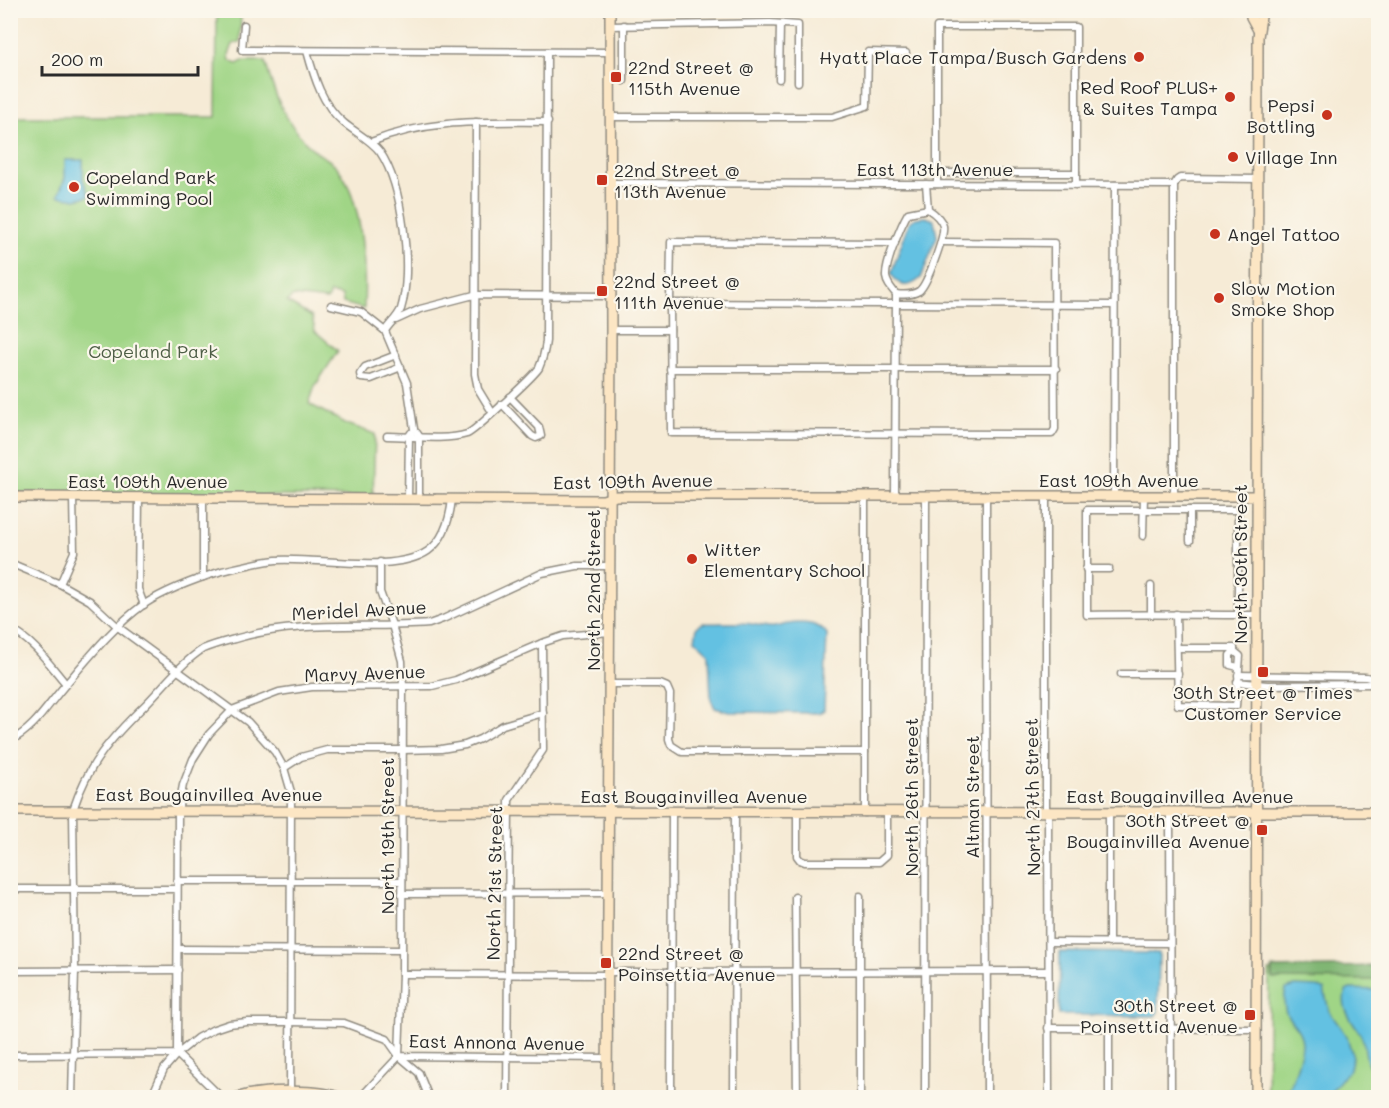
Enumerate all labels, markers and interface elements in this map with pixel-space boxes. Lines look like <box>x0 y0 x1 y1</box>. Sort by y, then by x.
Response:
scale bar <box>42 39 198 77</box>
place label: Hyatt Place Tampa/Busch Gardens <box>819 45 1127 69</box>
text: 200 m <box>51 47 103 71</box>
marker: Hyatt Place Tampa/Busch Gardens <box>1132 50 1146 64</box>
place label: 22nd Street @ 115th Avenue <box>628 55 754 100</box>
marker: 22nd Street @ 115th Avenue <box>609 70 623 84</box>
place label: Red Roof PLUS+ & Suites Tampa <box>1080 75 1218 120</box>
marker: Red Roof PLUS+ & Suites Tampa <box>1223 90 1237 104</box>
place label: Pepsi Bottling <box>1247 93 1315 138</box>
marker: Pepsi Bottling <box>1320 108 1334 122</box>
place label: Village Inn <box>1245 145 1338 169</box>
marker: Village Inn <box>1226 150 1240 164</box>
street label: East 113th Avenue <box>857 157 1013 181</box>
place label: 22nd Street @ 113th Avenue <box>614 158 740 203</box>
place label: Copeland Park Swimming Pool <box>86 165 215 210</box>
marker: 22nd Street @ 113th Avenue <box>595 173 609 187</box>
marker: Copeland Park Swimming Pool <box>67 180 81 194</box>
place label: Angel Tattoo <box>1227 222 1340 246</box>
marker: Angel Tattoo <box>1208 227 1222 241</box>
place label: 22nd Street @ 111th Avenue <box>614 269 740 314</box>
place label: Slow Motion Smoke Shop <box>1231 276 1335 321</box>
marker: 22nd Street @ 111th Avenue <box>595 284 609 298</box>
marker: Slow Motion Smoke Shop <box>1212 291 1226 305</box>
park label: Copeland Park <box>88 339 218 363</box>
street label: East 109th Avenue <box>553 468 713 494</box>
street label: East 109th Avenue <box>1039 468 1199 492</box>
street label: East 109th Avenue <box>68 469 228 493</box>
street label: North 30th Street <box>1228 484 1252 644</box>
street label: North 22nd Street <box>581 509 605 671</box>
place label: Witter Elementary School <box>704 537 866 582</box>
marker: Witter Elementary School <box>685 552 699 566</box>
street label: Meridel Avenue <box>291 594 427 626</box>
street label: Marvy Avenue <box>304 659 426 687</box>
marker: 30th Street @ Times Customer Service <box>1256 665 1270 679</box>
place label: 30th Street @ Times Customer Service <box>1173 680 1353 725</box>
street label: North 26th Street <box>899 718 923 876</box>
street label: North 27th Street <box>1019 718 1045 876</box>
street label: Altman Street <box>960 735 984 859</box>
street label: North 19th Street <box>375 758 399 914</box>
street label: East Bougainvillea Avenue <box>95 782 323 806</box>
street label: East Bougainvillea Avenue <box>580 784 808 808</box>
street label: East Bougainvillea Avenue <box>1066 784 1294 808</box>
street label: North 21st Street <box>481 805 507 961</box>
place label: 30th Street @ Bougainvillea Avenue <box>1067 808 1250 853</box>
marker: 30th Street @ Bougainvillea Avenue <box>1255 823 1269 837</box>
place label: 22nd Street @ Poinsettia Avenue <box>618 941 776 986</box>
marker: 22nd Street @ Poinsettia Avenue <box>599 956 613 970</box>
place label: 30th Street @ Poinsettia Avenue <box>1080 993 1238 1038</box>
marker: 30th Street @ Poinsettia Avenue <box>1243 1008 1257 1022</box>
street label: East Annona Avenue <box>409 1028 585 1056</box>

